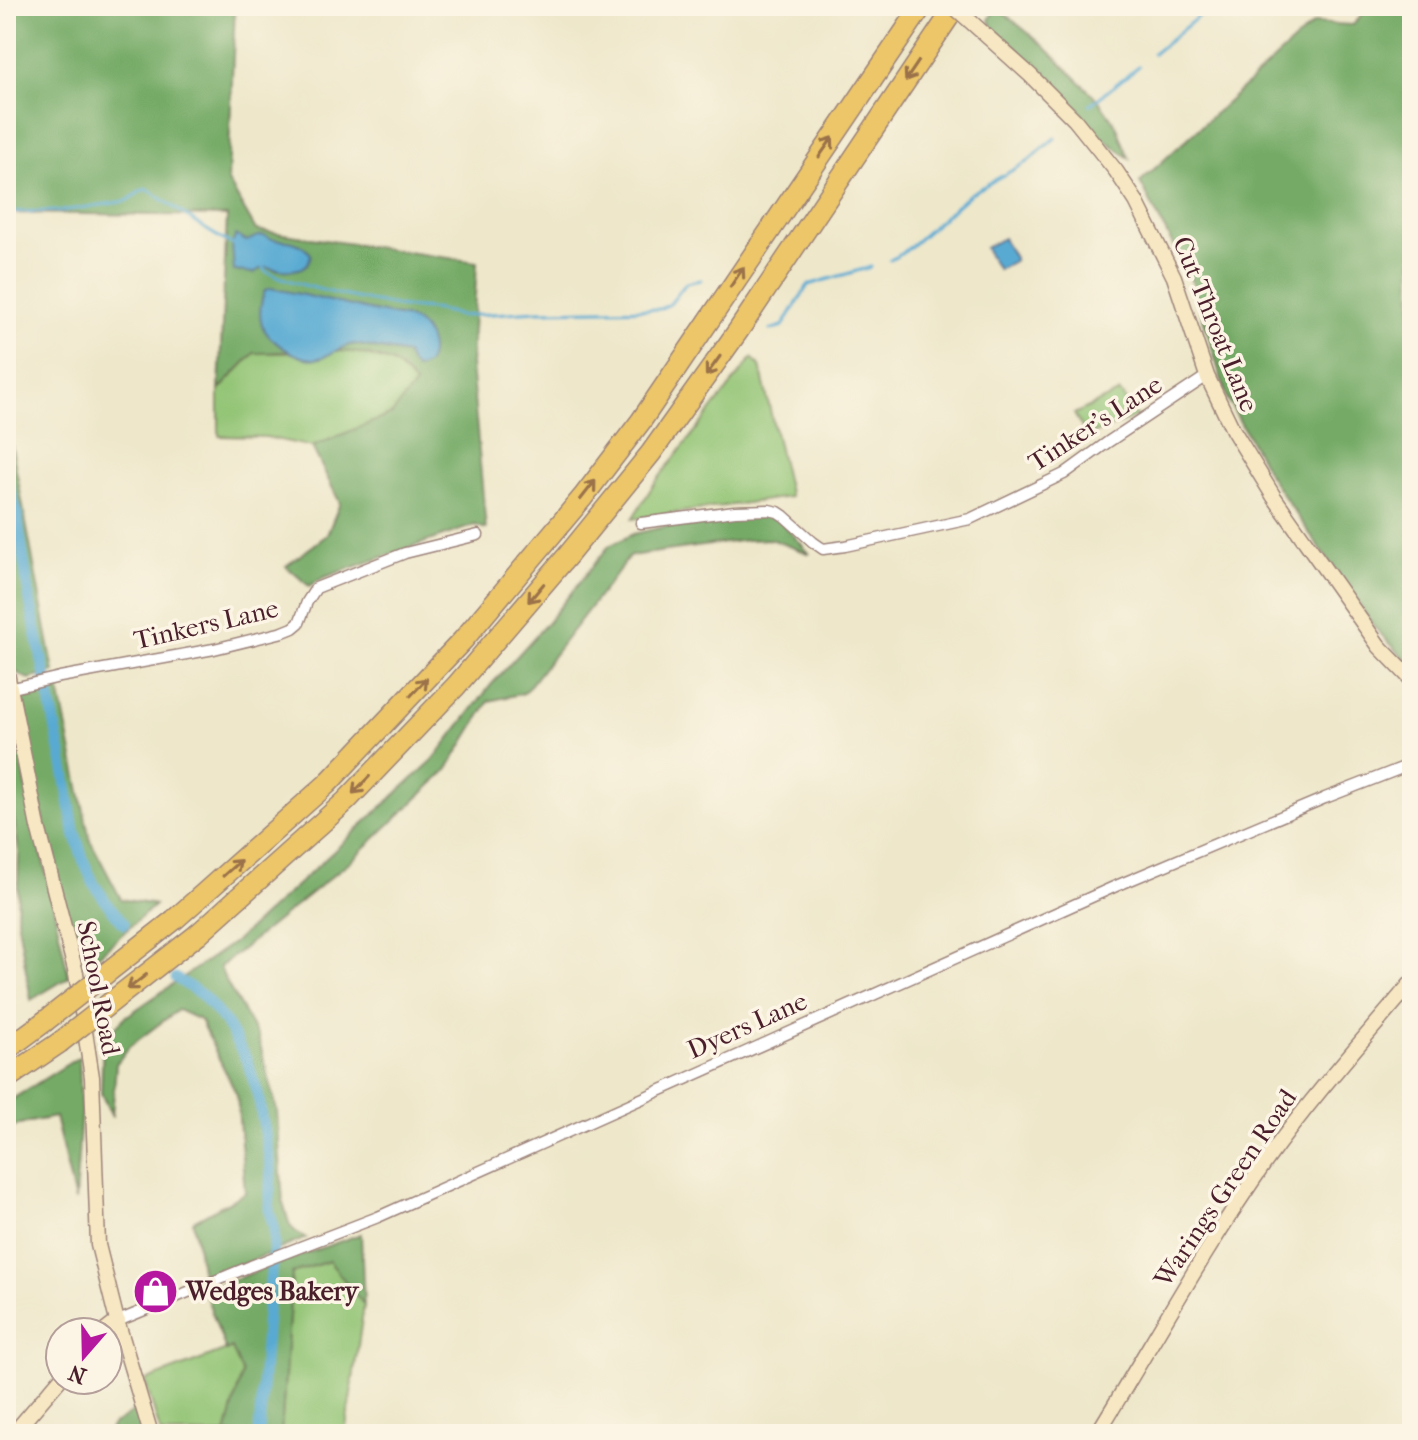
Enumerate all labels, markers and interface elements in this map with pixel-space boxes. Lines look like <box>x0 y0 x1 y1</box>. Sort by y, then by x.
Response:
one-way arrow <box>904 59 921 81</box>
one-way arrow <box>818 136 834 158</box>
street label: Cut Throat Lane <box>1166 232 1265 416</box>
one-way arrow <box>729 267 746 289</box>
one-way arrow <box>705 355 721 377</box>
street label: Tinker's Lane <box>1023 369 1168 478</box>
one-way arrow <box>579 480 597 501</box>
one-way arrow <box>527 582 545 603</box>
street label: Tinkers Lane <box>131 593 282 656</box>
one-way arrow <box>409 677 428 697</box>
one-way arrow <box>351 775 370 795</box>
one-way arrow <box>222 860 242 878</box>
street label: School Road <box>70 918 127 1059</box>
one-way arrow <box>127 974 148 991</box>
street label: Dyers Lane <box>683 985 812 1066</box>
street label: Warings Green Road <box>1147 1083 1304 1294</box>
shop icon: Wedges Bakery <box>131 1267 179 1315</box>
place label: Wedges Bakery <box>185 1276 361 1307</box>
north arrow <box>44 1316 124 1396</box>
text: N <box>65 1359 90 1389</box>

